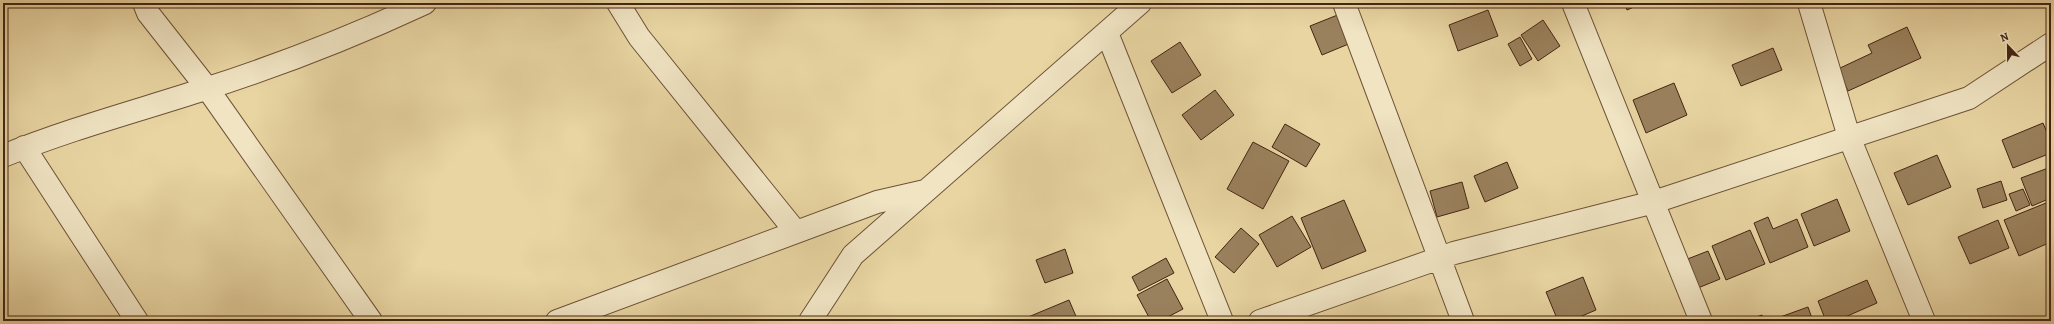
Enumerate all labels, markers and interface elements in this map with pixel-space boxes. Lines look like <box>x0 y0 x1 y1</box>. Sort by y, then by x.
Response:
north arrow <box>1988 26 2028 66</box>
text: N <box>1998 29 2011 46</box>

